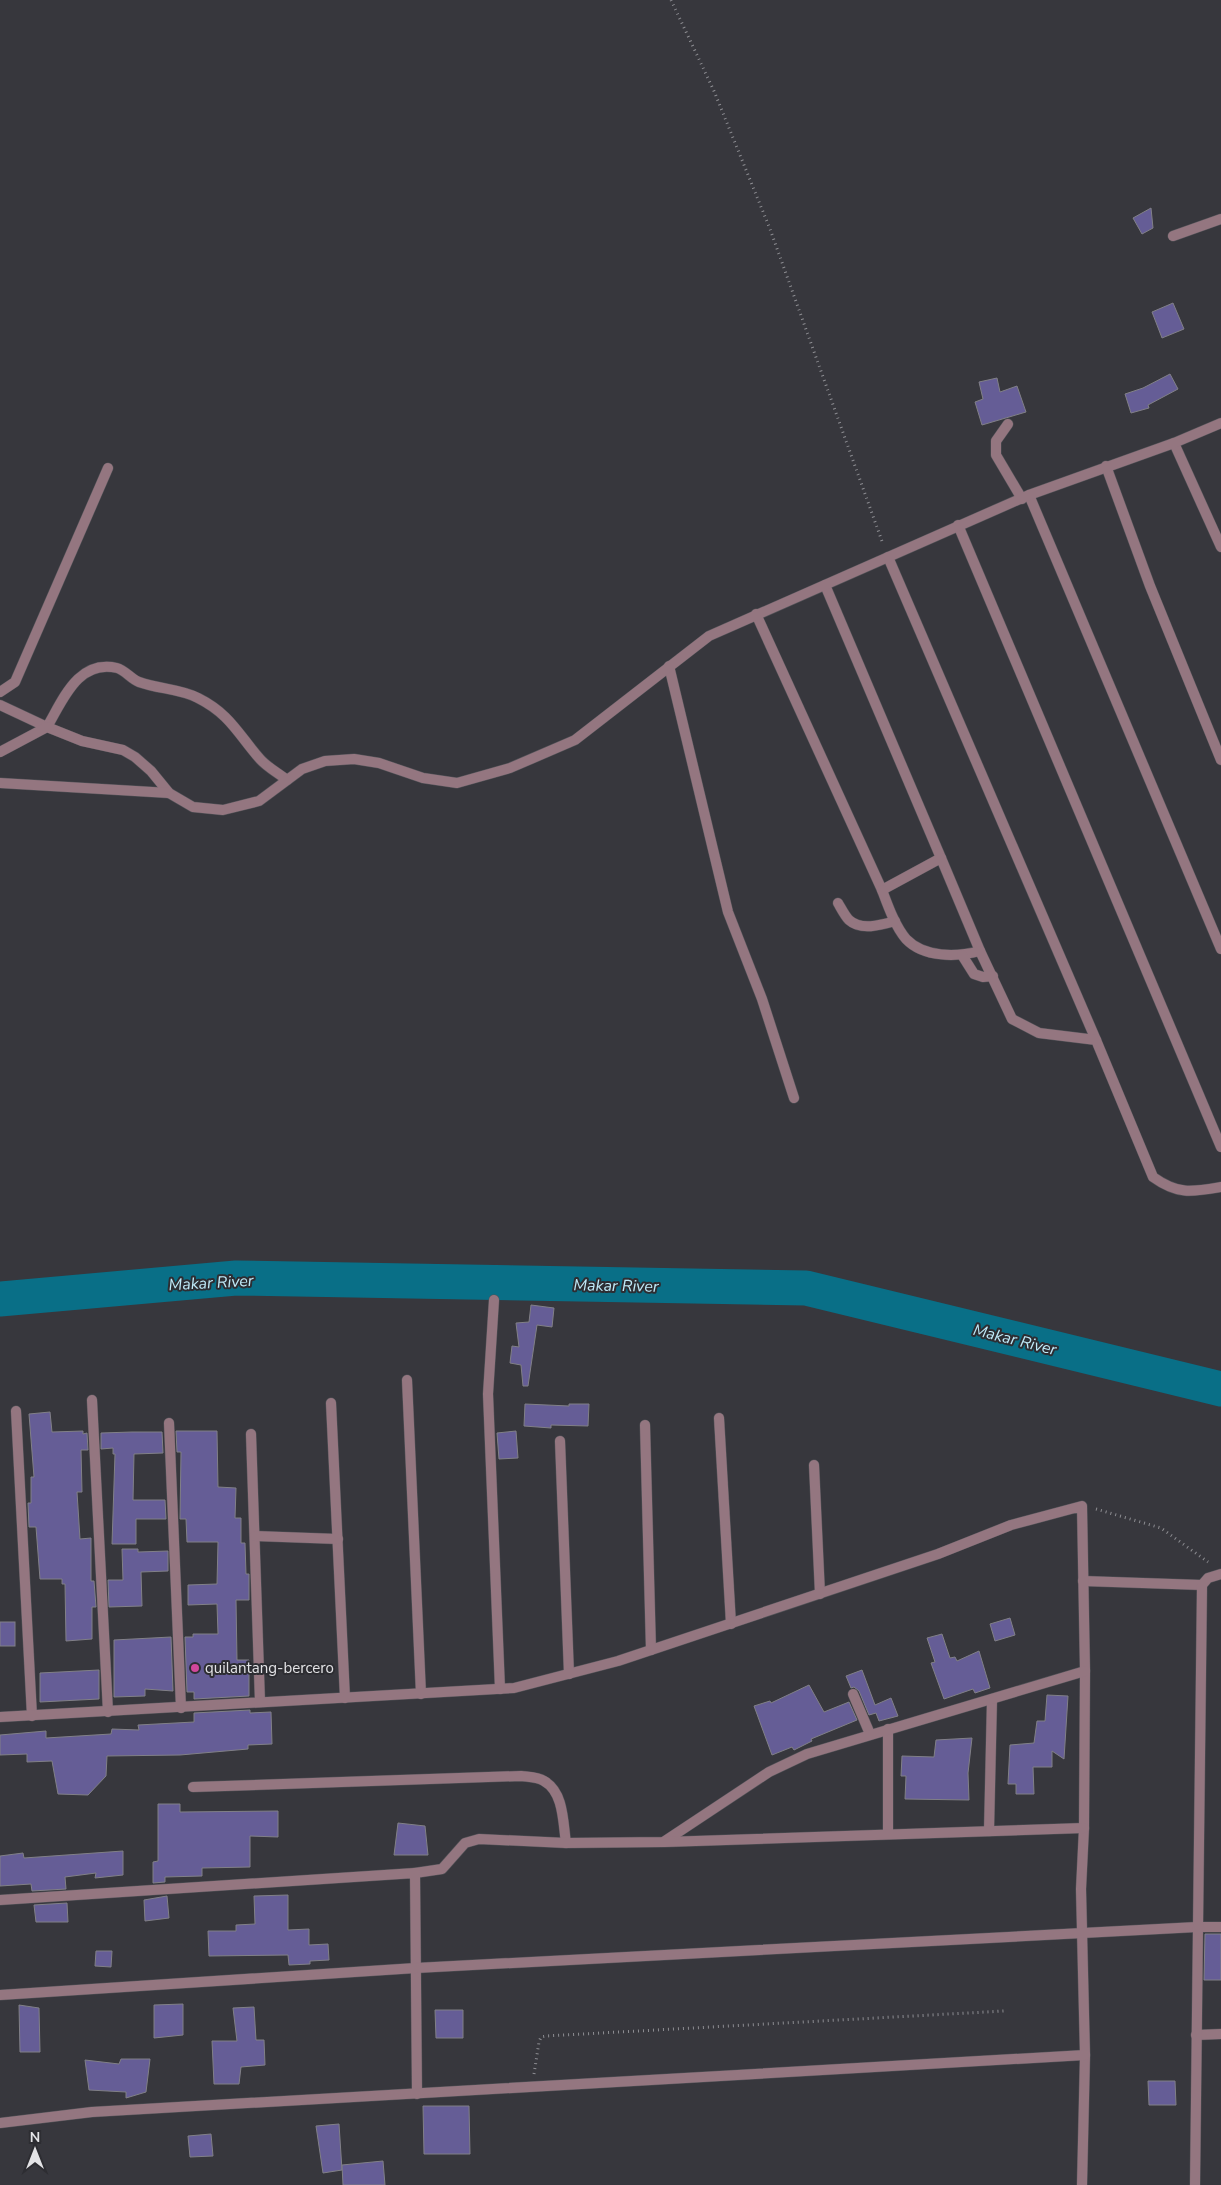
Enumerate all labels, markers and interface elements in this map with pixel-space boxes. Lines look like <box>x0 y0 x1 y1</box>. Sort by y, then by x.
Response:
water label: Makar River <box>168 1270 255 1296</box>
water label: Makar River <box>573 1274 660 1298</box>
water label: Makar River <box>971 1319 1060 1361</box>
place label: quilantang-bercero <box>205 1658 334 1678</box>
marker: quilantang-bercero <box>189 1662 201 1674</box>
north arrow <box>10 2125 60 2175</box>
text: N <box>30 2128 40 2147</box>

